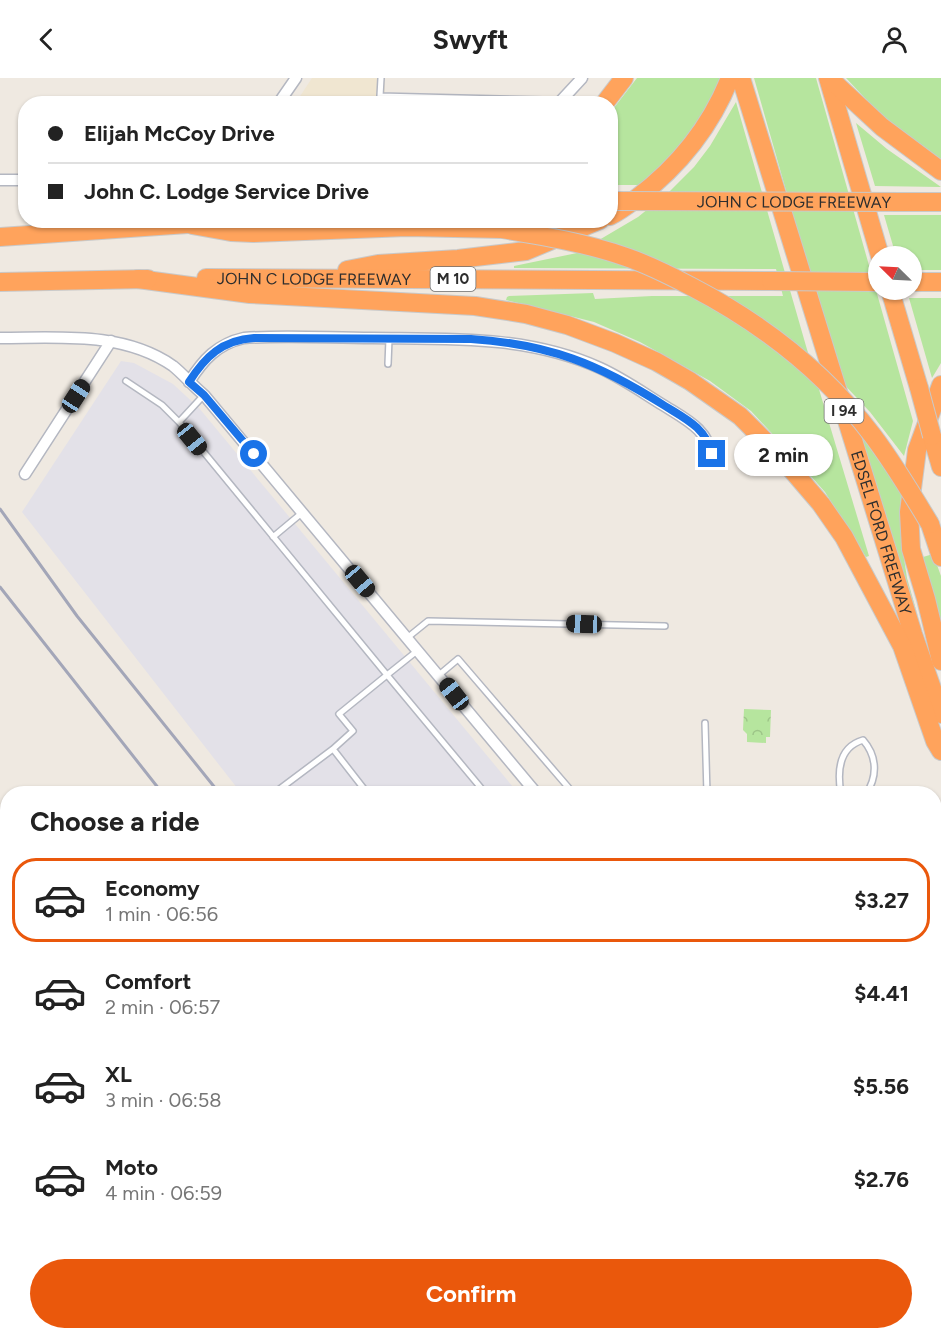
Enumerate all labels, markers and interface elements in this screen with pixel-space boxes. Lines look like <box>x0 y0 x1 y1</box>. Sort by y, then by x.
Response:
icon: back <box>30 23 63 56</box>
text: Swyft <box>433 23 508 56</box>
icon: person <box>878 23 911 56</box>
text: Elijah McCoy Drive <box>84 120 275 147</box>
text: John C. Lodge Service Drive <box>84 178 369 205</box>
street label: JOHN C LODGE FREEWAY <box>697 192 892 211</box>
north arrow <box>868 246 922 300</box>
map controls <box>868 246 922 300</box>
road number: M 10 <box>430 267 476 291</box>
street label: JOHN C LODGE FREEWAY <box>217 269 412 289</box>
car <box>59 376 93 416</box>
road number: I 94 <box>824 399 864 423</box>
car <box>174 419 210 459</box>
callout: 2 min <box>733 433 832 475</box>
route start <box>240 440 267 467</box>
route end <box>698 440 725 467</box>
text: 2 min <box>758 443 809 467</box>
street label: EDSEL FORD FREEWAY <box>847 448 916 618</box>
car <box>342 561 378 601</box>
car <box>566 614 602 634</box>
car <box>436 674 472 714</box>
text: Choose a ride <box>30 805 199 838</box>
icon: car <box>33 873 87 927</box>
text: Economy <box>105 875 200 902</box>
text: $3.27 <box>854 887 909 914</box>
text: 1 min · 06:56 <box>105 902 218 926</box>
icon: car <box>33 966 87 1020</box>
text: Comfort <box>105 968 191 995</box>
text: $4.41 <box>854 980 909 1007</box>
text: 2 min · 06:57 <box>105 995 220 1019</box>
icon: car <box>33 1059 87 1113</box>
text: XL <box>105 1061 132 1088</box>
text: $5.56 <box>853 1073 909 1100</box>
text: 3 min · 06:58 <box>105 1088 222 1112</box>
icon: car <box>33 1152 87 1206</box>
text: Moto <box>105 1154 158 1181</box>
text: $2.76 <box>854 1166 909 1193</box>
text: 4 min · 06:59 <box>105 1181 222 1205</box>
button: Confirm <box>30 1259 912 1328</box>

